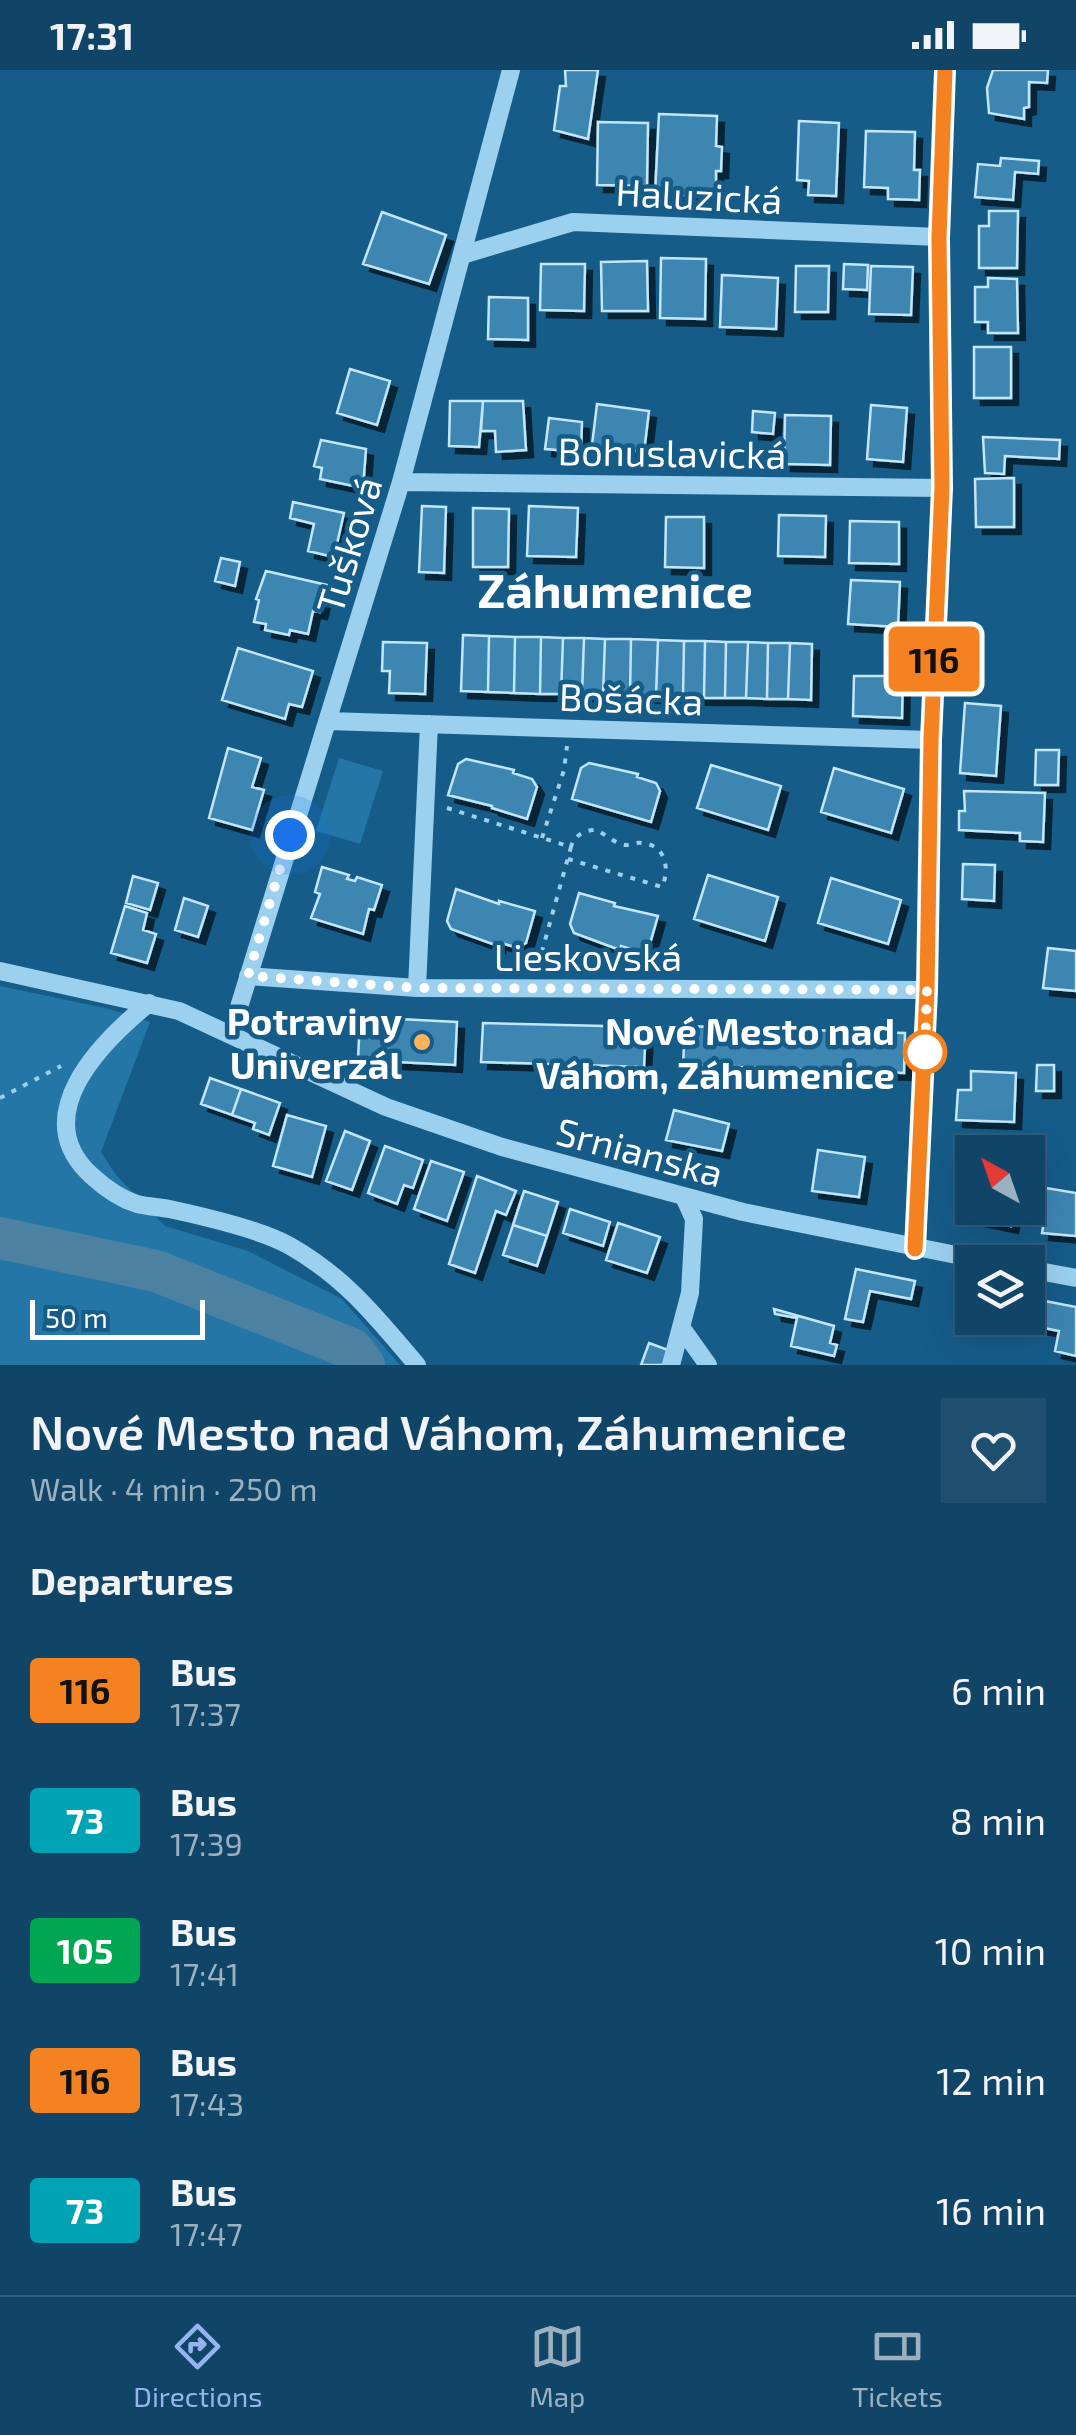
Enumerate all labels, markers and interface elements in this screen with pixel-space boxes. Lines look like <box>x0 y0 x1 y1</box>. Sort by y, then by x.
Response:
text: 17:31 <box>50 12 134 58</box>
street label: Haluzická <box>615 168 783 222</box>
street label: Bohuslavická <box>557 427 787 477</box>
street label: Tušková <box>305 471 391 619</box>
district label: Záhumenice <box>477 560 753 618</box>
line badge: 116 <box>876 626 992 692</box>
text: 116 <box>909 638 959 680</box>
street label: Bošácka <box>558 672 704 724</box>
your location <box>265 810 315 860</box>
street label: Lieskovská <box>494 933 682 979</box>
place label: Potraviny Univerzál <box>227 997 403 1087</box>
place label: Nové Mesto nad Váhom, Záhumenice <box>536 1007 895 1097</box>
marker: Potraviny Univerzál <box>411 1031 433 1053</box>
marker: Nové Mesto nad Váhom, Záhumenice <box>904 1031 946 1073</box>
street label: Srnianska <box>552 1107 728 1195</box>
north arrow <box>955 1135 1045 1225</box>
map controls <box>955 1135 1045 1335</box>
button: layers <box>955 1245 1045 1335</box>
scale bar <box>30 1295 205 1340</box>
text: 50 m <box>45 1300 108 1334</box>
button: heart <box>941 1398 1046 1503</box>
text: Nové Mesto nad Váhom, Záhumenice <box>30 1402 847 1460</box>
text: Walk · 4 min · 250 m <box>30 1469 318 1507</box>
text: Departures <box>30 1557 234 1603</box>
text: Bus <box>170 1648 237 1694</box>
text: 6 min <box>951 1667 1046 1713</box>
text: 116 <box>60 1669 110 1711</box>
text: 17:37 <box>170 1694 241 1732</box>
text: Bus <box>170 1778 237 1824</box>
text: 8 min <box>950 1797 1046 1843</box>
text: 73 <box>66 1799 104 1841</box>
text: 17:39 <box>170 1824 243 1862</box>
text: Bus <box>170 1908 237 1954</box>
text: 10 min <box>935 1927 1046 1973</box>
text: 105 <box>57 1929 113 1971</box>
text: 17:41 <box>170 1954 239 1992</box>
text: Bus <box>170 2038 237 2084</box>
text: 12 min <box>936 2057 1046 2103</box>
text: 116 <box>60 2059 110 2101</box>
text: 17:43 <box>170 2084 244 2122</box>
text: Bus <box>170 2168 237 2214</box>
text: 16 min <box>936 2187 1046 2233</box>
text: 73 <box>66 2189 104 2231</box>
text: 17:47 <box>170 2214 243 2252</box>
tab: Directions <box>133 2319 262 2413</box>
tab: Map <box>529 2319 585 2413</box>
tab: Tickets <box>852 2319 943 2413</box>

